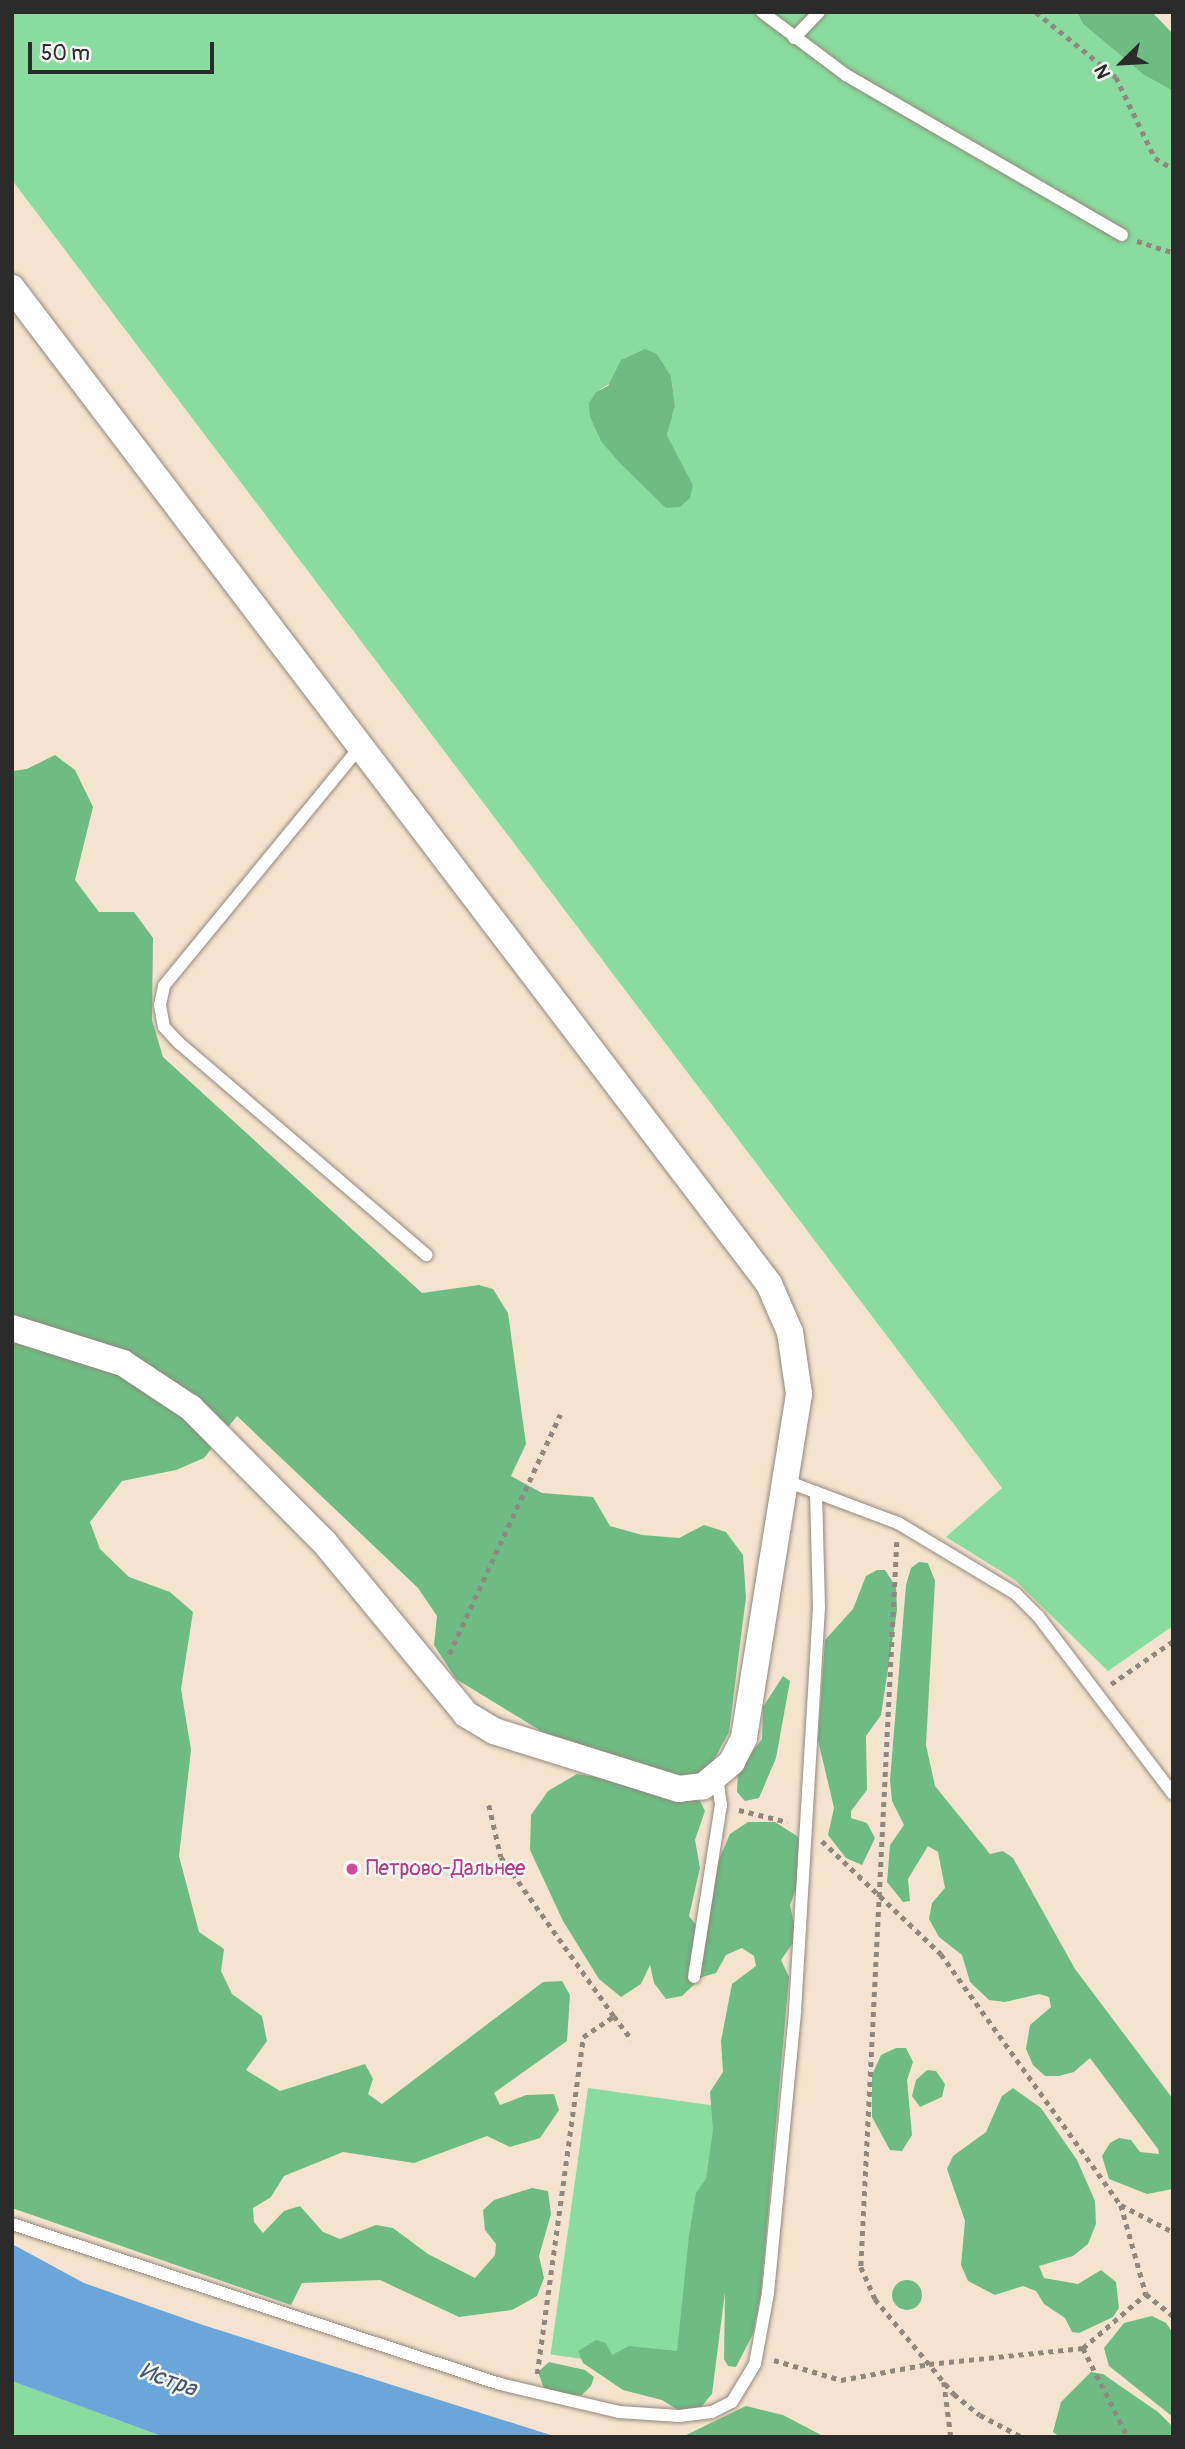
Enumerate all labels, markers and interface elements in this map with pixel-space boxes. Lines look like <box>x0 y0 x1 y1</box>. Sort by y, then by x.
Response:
scale bar <box>32 28 217 72</box>
north arrow <box>1087 28 1157 98</box>
text: 50 m <box>41 40 90 67</box>
text: N <box>1089 61 1116 82</box>
place label: Петрово-Дальнее <box>366 1856 525 1882</box>
marker: Петрово-Дальнее <box>344 1861 360 1877</box>
water label: Истра <box>136 2357 200 2403</box>

